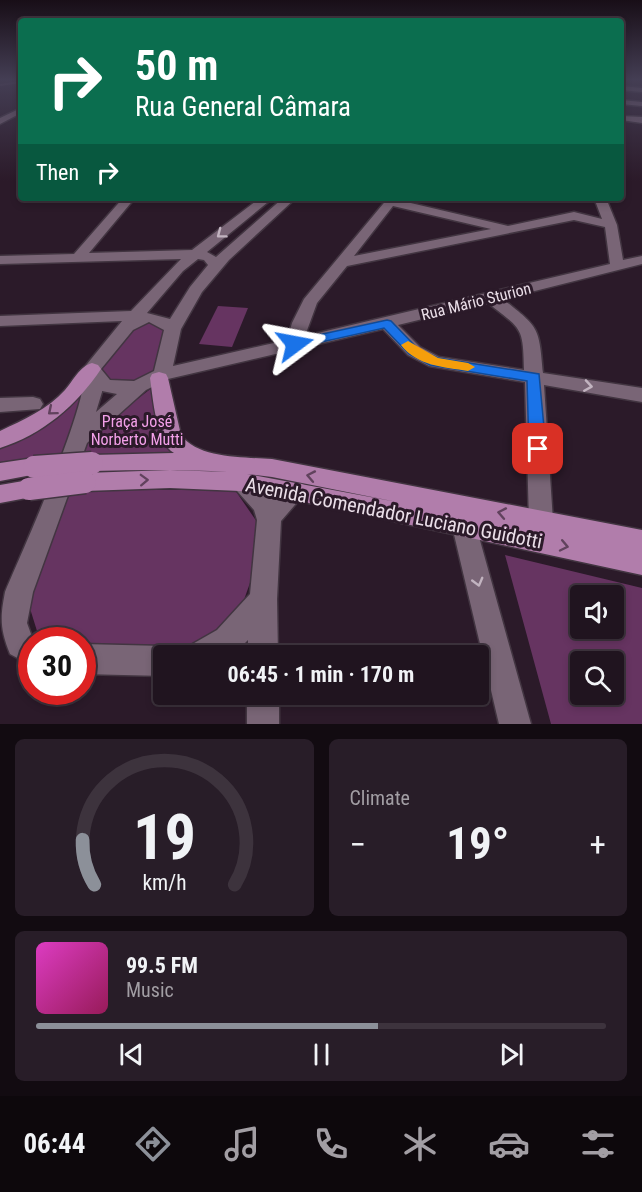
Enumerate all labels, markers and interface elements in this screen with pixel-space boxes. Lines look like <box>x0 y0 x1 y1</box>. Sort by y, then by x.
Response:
text: 50 m <box>135 41 218 90</box>
icon: right <box>36 42 114 120</box>
text: Rua General Câmara <box>135 91 351 123</box>
icon: right <box>91 156 124 189</box>
text: Then <box>36 160 79 185</box>
one-way arrow <box>217 226 228 237</box>
street label: Rua Mário Sturion <box>419 279 533 324</box>
position arrow <box>263 312 327 376</box>
one-way arrow <box>583 380 592 392</box>
one-way arrow <box>48 404 59 415</box>
park label: Praça José Norberto Mutti <box>91 412 183 449</box>
pin <box>512 423 563 474</box>
icon: arrive <box>521 432 554 465</box>
one-way arrow <box>306 470 316 483</box>
street label: Avenida Comendador Luciano Guidotti <box>244 472 544 554</box>
one-way arrow <box>139 474 148 487</box>
one-way arrow <box>498 508 508 521</box>
one-way arrow <box>558 539 568 552</box>
one-way arrow <box>471 577 484 587</box>
map controls <box>570 585 624 705</box>
button: sound <box>570 585 624 639</box>
speed limit sign: 30 <box>18 627 96 705</box>
button: search <box>570 651 624 705</box>
text: 06:45 · 1 min · 170 m <box>228 662 414 687</box>
text: Climate <box>350 786 410 810</box>
text: 19 <box>133 801 196 874</box>
text: 19° <box>446 817 509 870</box>
text: − <box>350 825 366 864</box>
text: + <box>590 825 606 864</box>
text: km/h <box>142 870 186 895</box>
text: 99.5 FM <box>126 953 198 978</box>
text: Music <box>126 978 174 1002</box>
icon: previous <box>115 1038 148 1071</box>
icon: pause <box>305 1038 338 1071</box>
icon: next <box>495 1038 528 1071</box>
icon: directions <box>132 1123 174 1165</box>
icon: music <box>221 1123 263 1165</box>
icon: phone <box>310 1123 352 1165</box>
icon: climate <box>399 1123 441 1165</box>
icon: car <box>488 1123 530 1165</box>
icon: filters <box>577 1123 619 1165</box>
text: 06:44 <box>23 1128 85 1160</box>

